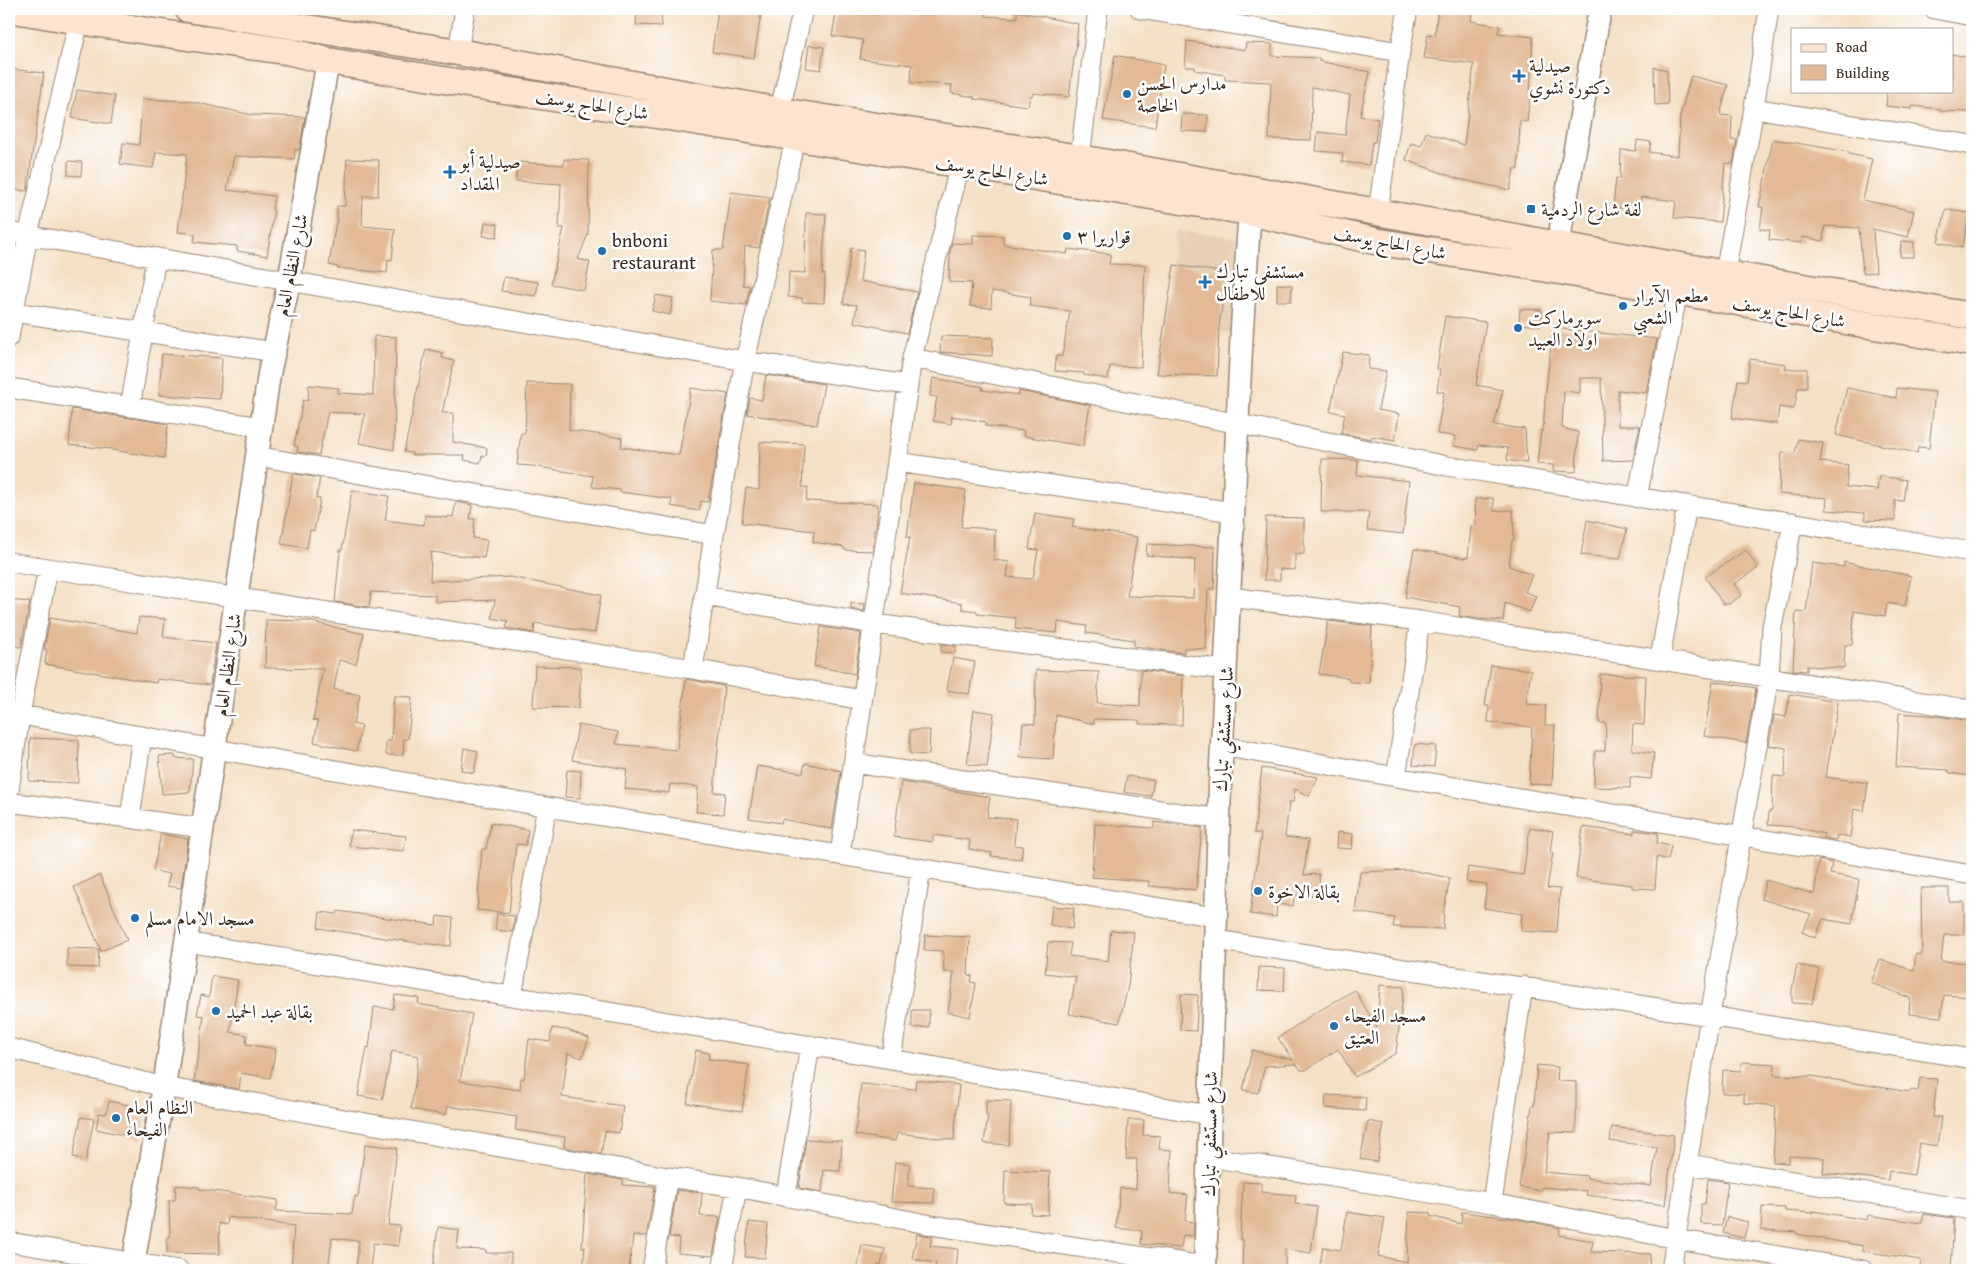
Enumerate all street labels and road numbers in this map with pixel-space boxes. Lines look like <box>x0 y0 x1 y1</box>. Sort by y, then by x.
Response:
street label: شارع الحاج يوسف <box>533 81 651 131</box>
street label: شارع الحاج يوسف <box>933 147 1051 197</box>
street label: شارع النظام العام <box>267 211 318 319</box>
street label: شارع الحاج يوسف <box>1330 217 1449 271</box>
street label: شارع الحاج يوسف <box>1730 287 1848 339</box>
street label: شارع النظام العام <box>206 611 251 719</box>
street label: شارع مستشفي تبارك <box>1206 665 1245 793</box>
street label: شارع مستشفي تبارك <box>1194 1071 1229 1197</box>

